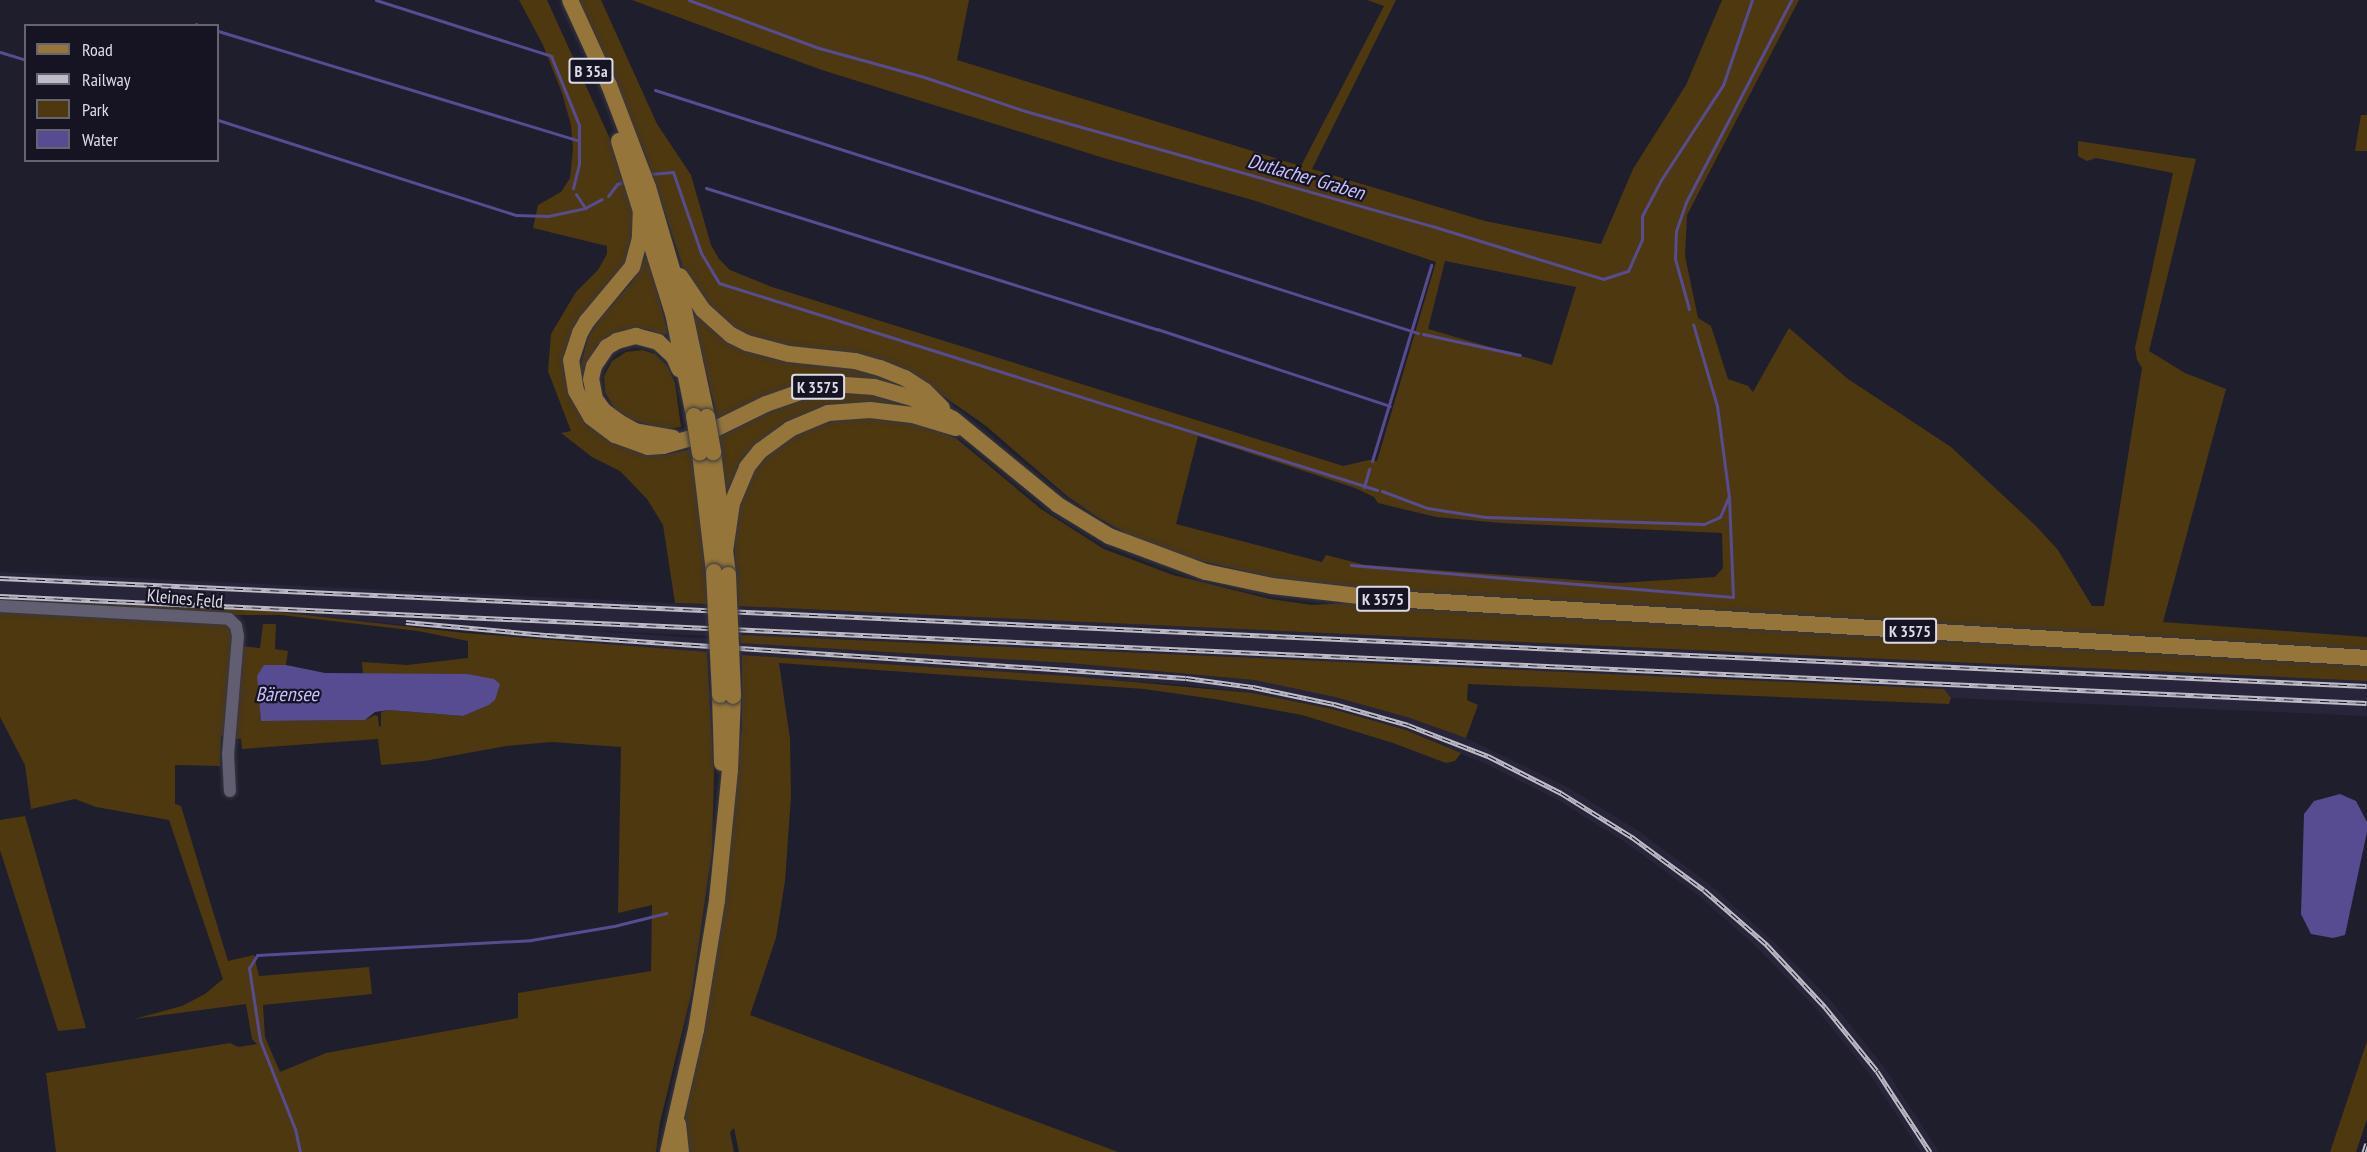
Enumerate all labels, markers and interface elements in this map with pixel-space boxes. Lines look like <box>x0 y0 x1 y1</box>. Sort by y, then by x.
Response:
legend <box>24 24 219 162</box>
text: Road <box>82 38 113 61</box>
road number: B 35a <box>567 58 615 84</box>
text: Railway <box>82 68 131 91</box>
text: Park <box>82 98 109 121</box>
text: Water <box>82 128 118 151</box>
water label: Dutlacher Graben <box>1245 149 1367 205</box>
road number: K 3575 <box>790 374 846 400</box>
street label: Kleines Feld <box>146 585 224 613</box>
road number: K 3575 <box>1354 586 1412 612</box>
road number: K 3575 <box>1882 618 1938 644</box>
water label: Bärensee <box>255 682 319 706</box>

